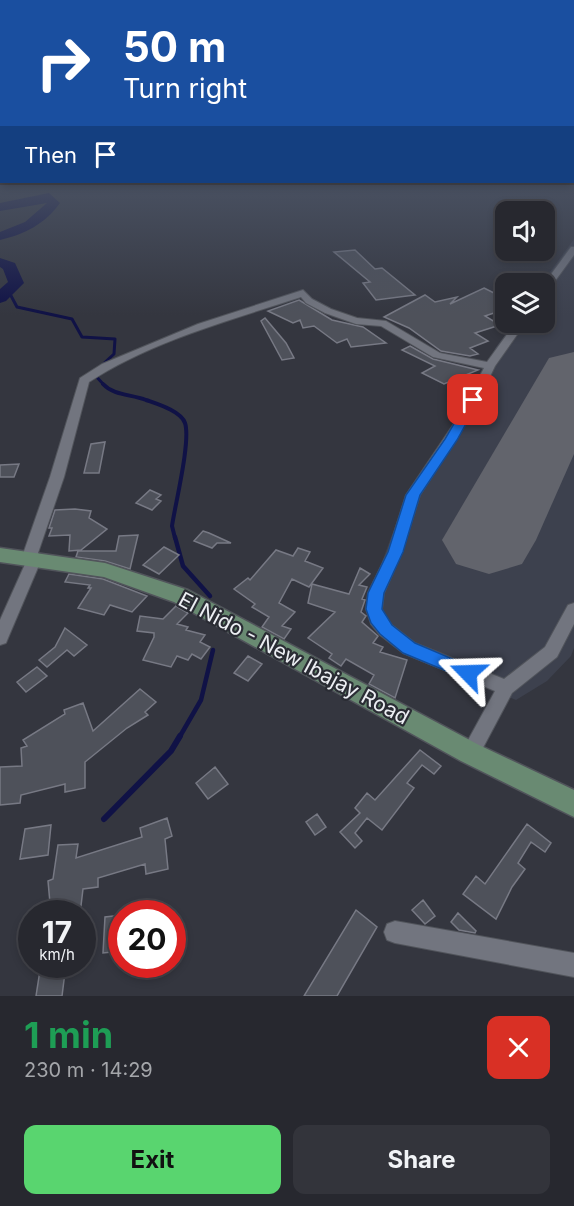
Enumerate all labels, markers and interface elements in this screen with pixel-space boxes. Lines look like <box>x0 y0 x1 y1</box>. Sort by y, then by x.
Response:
text: 50 m <box>123 21 226 72</box>
icon: right <box>24 24 102 102</box>
text: Turn right <box>123 72 247 105</box>
icon: arrive <box>89 138 122 171</box>
text: Then <box>24 142 77 168</box>
map controls <box>495 201 555 333</box>
button: sound <box>495 201 555 261</box>
button: layers <box>495 273 555 333</box>
pin <box>447 374 498 425</box>
icon: arrive <box>456 383 489 416</box>
street label: El Nido - New Ibajay Road <box>174 586 414 730</box>
position arrow <box>436 641 500 705</box>
speed limit sign: 20 <box>108 900 186 978</box>
text: 17 <box>42 914 72 950</box>
text: km/h <box>39 945 75 964</box>
text: 1 min <box>24 1013 113 1057</box>
button: close <box>487 1016 550 1079</box>
text: 230 m · 14:29 <box>24 1058 153 1082</box>
button: Exit <box>24 1125 281 1194</box>
button: Share <box>293 1125 550 1194</box>

